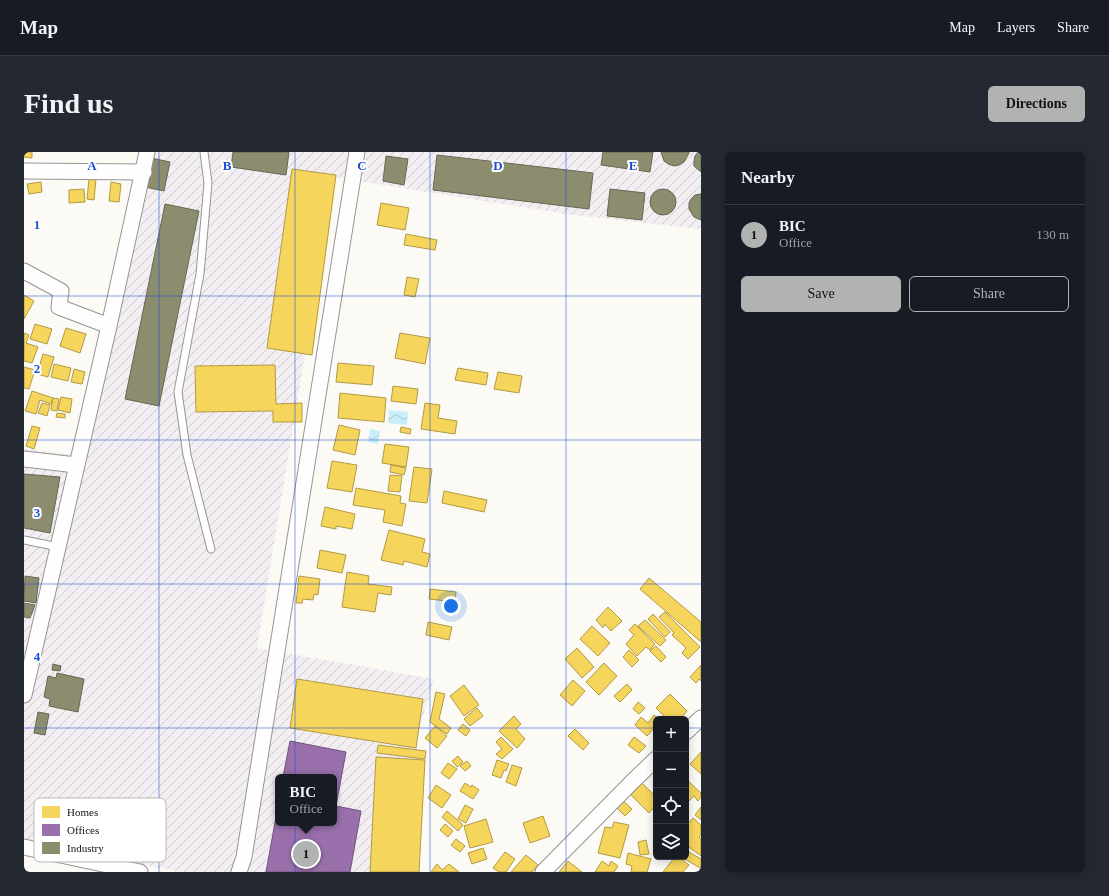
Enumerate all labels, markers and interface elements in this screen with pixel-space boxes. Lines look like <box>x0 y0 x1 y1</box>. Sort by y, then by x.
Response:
text: Map <box>20 17 58 38</box>
text: Map <box>949 20 975 35</box>
text: Layers <box>997 20 1035 35</box>
text: Share <box>1057 20 1089 35</box>
button: Directions <box>988 86 1085 122</box>
text: Find us <box>24 88 114 119</box>
text: A <box>87 158 97 173</box>
text: B <box>223 158 232 173</box>
text: C <box>357 158 367 173</box>
text: D <box>493 158 503 173</box>
text: E <box>629 158 637 173</box>
text: Nearby <box>741 168 795 187</box>
text: 1 <box>34 217 40 232</box>
text: BIC <box>779 218 806 234</box>
text: 1 <box>751 227 757 242</box>
text: 130 m <box>1036 227 1069 242</box>
text: Office <box>779 235 812 250</box>
button: Save <box>741 276 901 312</box>
button: Share <box>909 276 1069 312</box>
text: 2 <box>34 361 40 376</box>
text: 3 <box>34 505 41 520</box>
your location <box>441 596 461 616</box>
text: 4 <box>34 649 41 664</box>
map controls <box>653 716 689 860</box>
button: + <box>653 716 689 752</box>
button: − <box>653 752 689 788</box>
popup <box>275 774 337 826</box>
text: BIC <box>290 784 316 800</box>
button: locate <box>653 788 689 824</box>
legend <box>34 798 166 862</box>
text: Office <box>290 801 322 816</box>
text: Homes <box>67 806 98 818</box>
text: Offices <box>67 824 99 836</box>
button: layers <box>653 824 689 860</box>
pin: 1 <box>293 839 319 869</box>
text: Industry <box>67 842 104 854</box>

